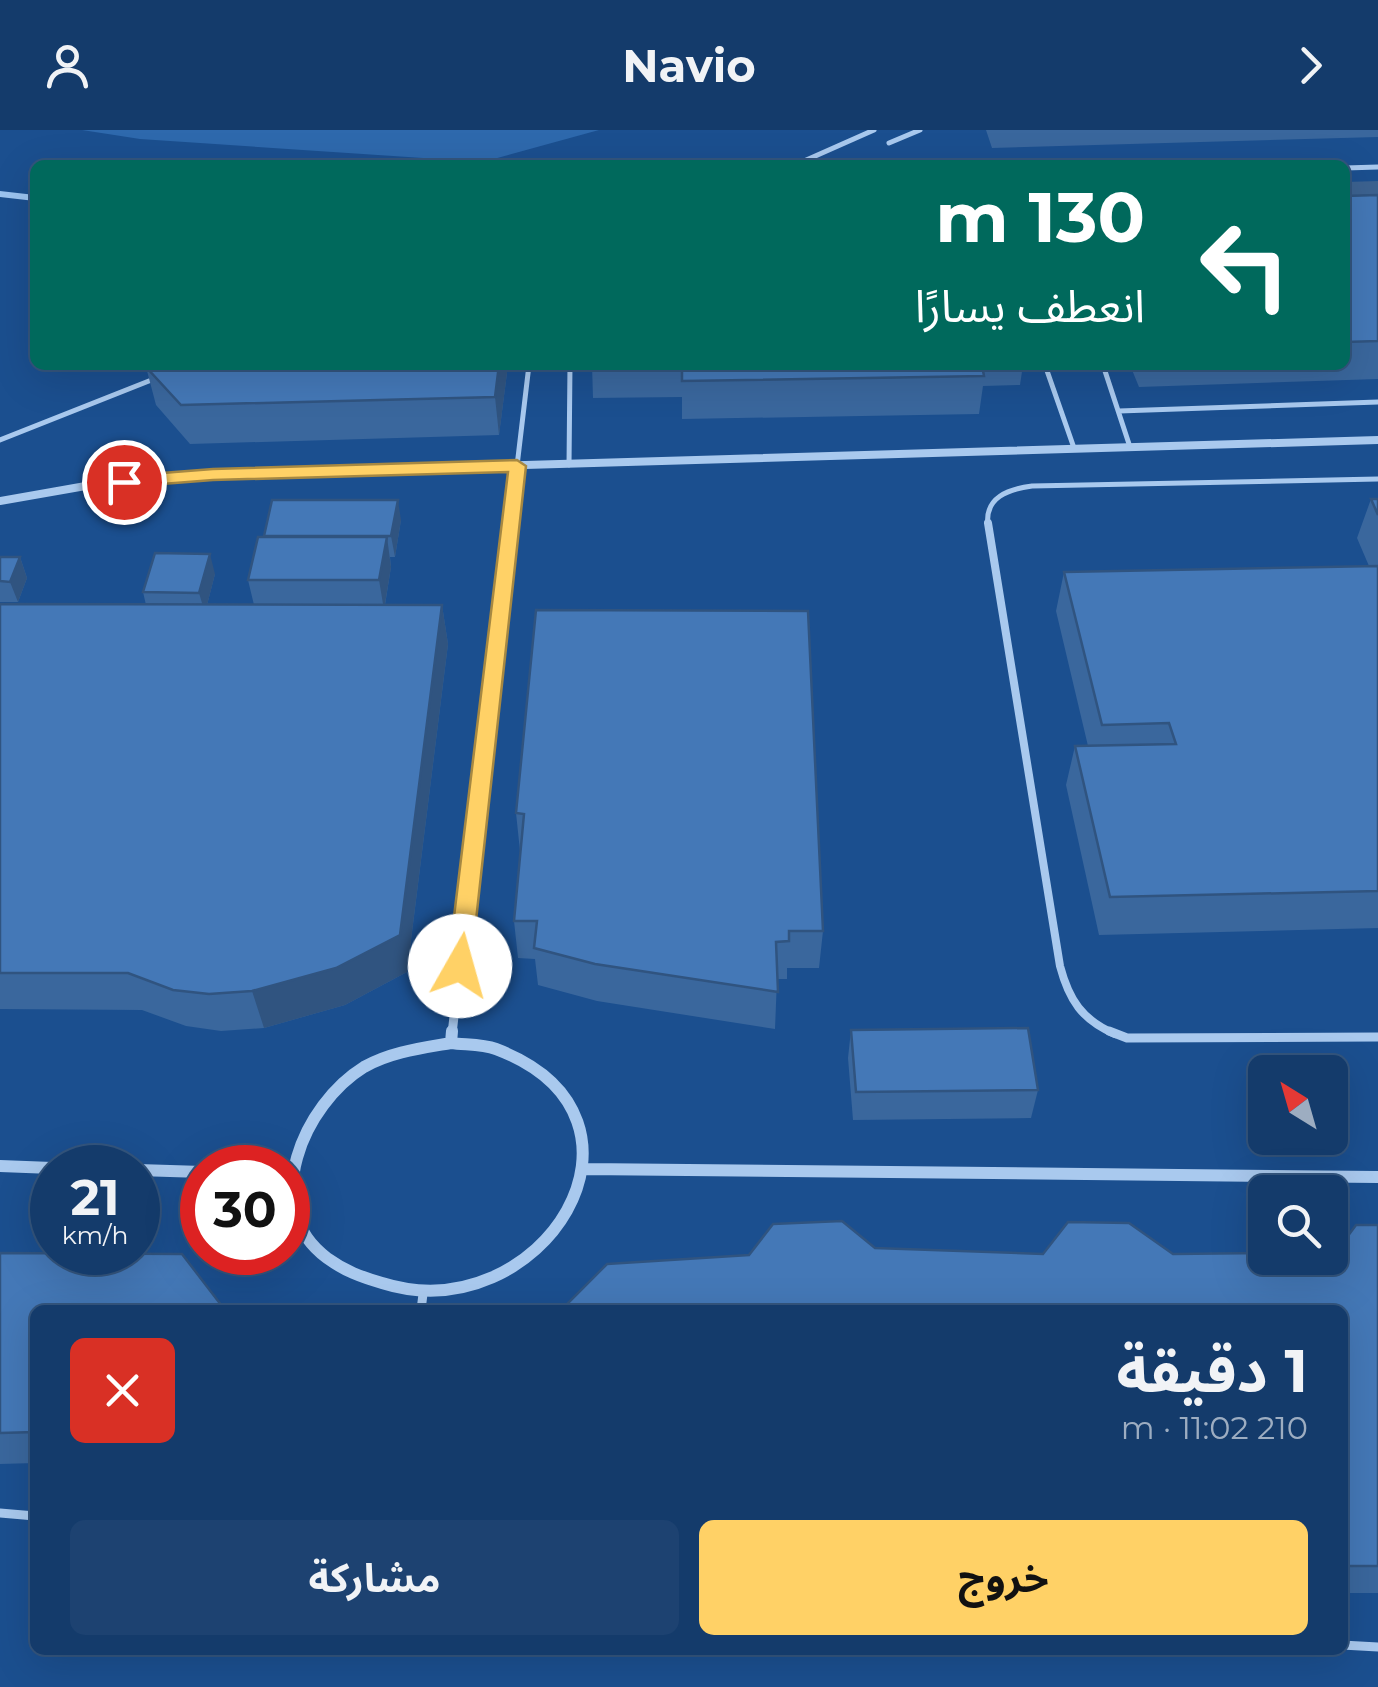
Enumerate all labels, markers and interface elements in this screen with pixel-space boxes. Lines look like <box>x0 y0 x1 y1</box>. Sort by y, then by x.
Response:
icon: person <box>40 38 95 93</box>
text: Navio <box>622 38 756 93</box>
icon: forward <box>1283 38 1338 93</box>
text: 130 m <box>935 174 1145 260</box>
icon: left <box>1180 200 1310 330</box>
text: انعطف يسارًا <box>915 278 1145 333</box>
pin <box>82 440 167 525</box>
icon: arrive <box>97 455 152 510</box>
position arrow <box>408 914 512 1018</box>
north arrow <box>1248 1055 1348 1155</box>
map controls <box>1248 1055 1348 1275</box>
speed limit sign: 30 <box>180 1145 310 1275</box>
text: 21 <box>70 1167 120 1228</box>
button: search <box>1248 1175 1348 1275</box>
text: km/h <box>62 1220 128 1250</box>
text: 1 دقيقة <box>1117 1334 1308 1407</box>
button: close <box>70 1338 175 1443</box>
text: 210 m · 11:02 <box>1121 1408 1308 1447</box>
button: مشاركة <box>70 1520 679 1635</box>
button: خروج <box>699 1520 1308 1635</box>

